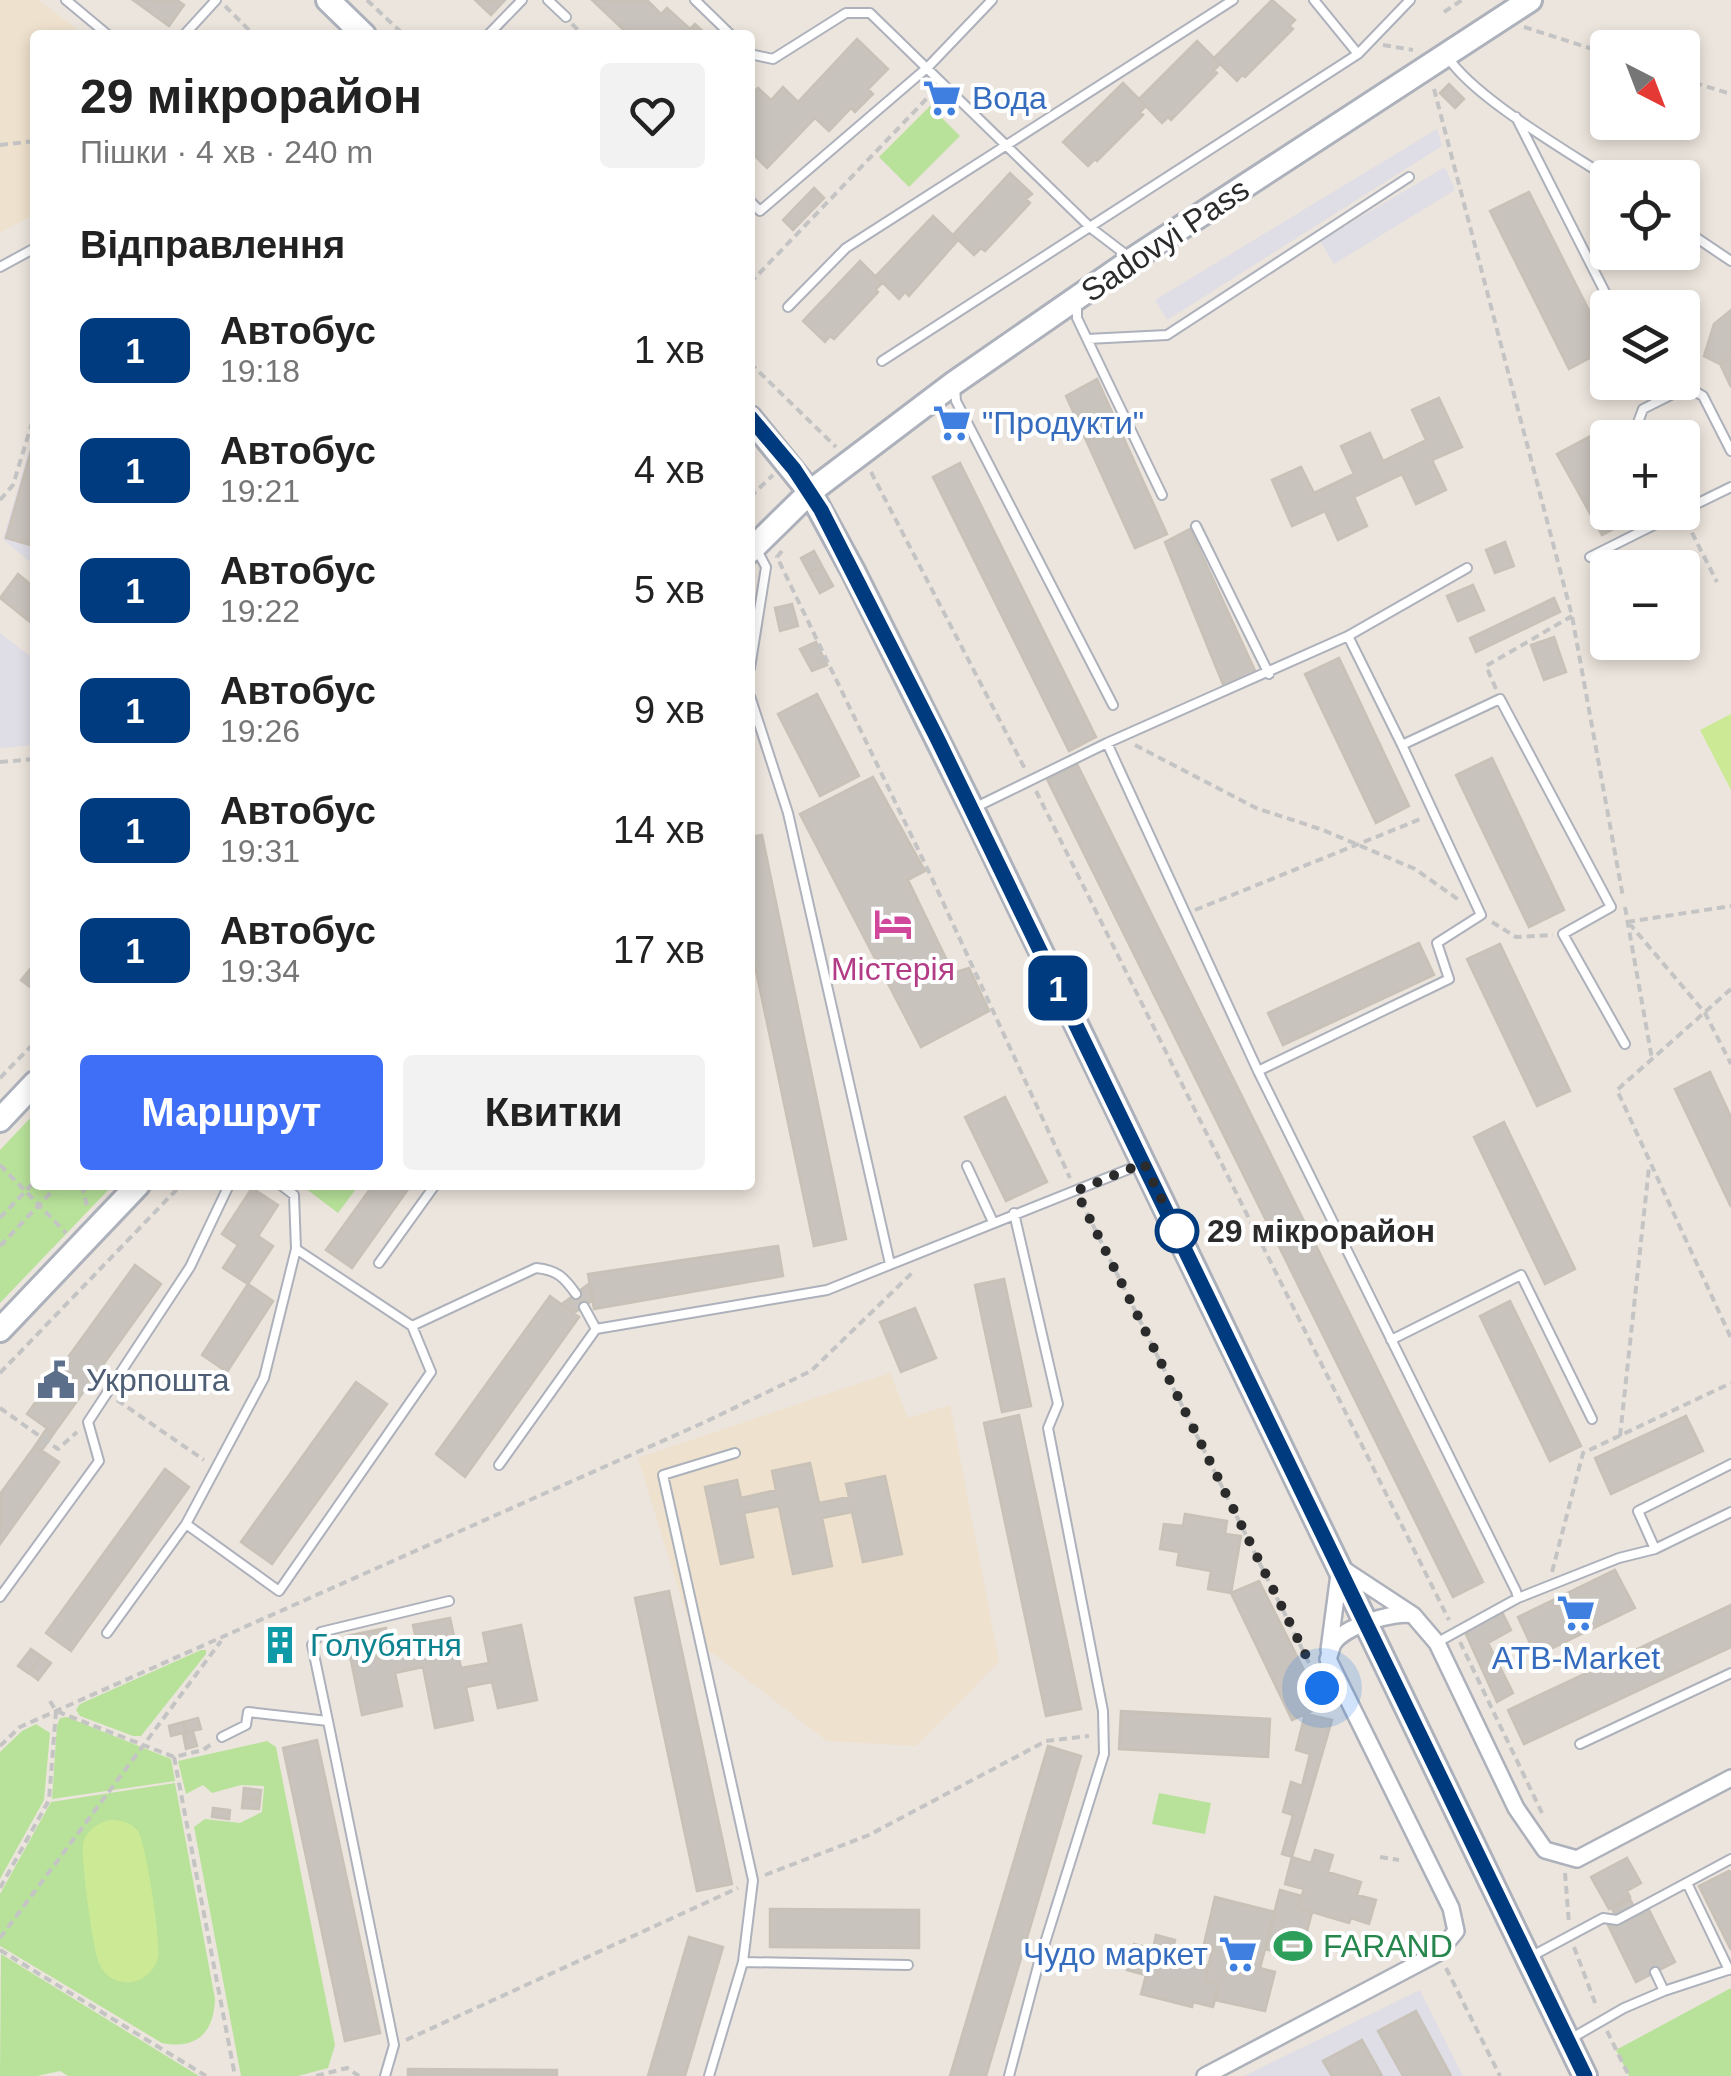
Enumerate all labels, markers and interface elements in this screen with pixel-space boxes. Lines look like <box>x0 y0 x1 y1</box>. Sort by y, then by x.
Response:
north arrow <box>1590 30 1700 140</box>
map controls <box>1590 30 1700 660</box>
button: heart <box>600 63 705 168</box>
text: 29 мікрорайон <box>80 70 422 123</box>
supermarket icon: Вода <box>921 77 963 119</box>
place label: Вода <box>972 80 1047 116</box>
text: Пішки · 4 хв · 240 m <box>80 134 373 170</box>
button: locate <box>1590 160 1700 270</box>
street label: Sadovyi Pass <box>1075 171 1255 309</box>
text: Відправлення <box>80 224 345 266</box>
button: layers <box>1590 290 1700 400</box>
text: Автобус <box>220 310 376 352</box>
text: 1 хв <box>634 329 705 371</box>
text: 1 <box>125 331 145 370</box>
text: 19:18 <box>220 353 300 389</box>
supermarket icon: "Продукти" <box>931 402 973 444</box>
place label: "Продукти" <box>982 405 1144 441</box>
button: + <box>1590 420 1700 530</box>
text: Автобус <box>220 430 376 472</box>
text: 4 хв <box>634 449 705 491</box>
text: 1 <box>125 451 145 490</box>
text: 19:21 <box>220 473 300 509</box>
text: Автобус <box>220 550 376 592</box>
button: − <box>1590 550 1700 660</box>
text: 5 хв <box>634 569 705 611</box>
text: 1 <box>125 571 145 610</box>
text: 19:22 <box>220 593 300 629</box>
text: Автобус <box>220 670 376 712</box>
text: 9 хв <box>634 689 705 731</box>
text: 1 <box>125 691 145 730</box>
text: 19:26 <box>220 713 300 749</box>
text: Автобус <box>220 790 376 832</box>
text: 14 хв <box>613 809 705 851</box>
text: 1 <box>125 811 145 850</box>
text: 19:31 <box>220 833 300 869</box>
hotel icon: Містерія <box>872 903 914 945</box>
text: Автобус <box>220 910 376 952</box>
text: 17 хв <box>613 929 705 971</box>
text: 1 <box>125 931 145 970</box>
place label: Містерія <box>831 951 955 987</box>
text: 19:34 <box>220 953 300 989</box>
line badge: 1 <box>1026 956 1090 1020</box>
text: 1 <box>1048 969 1068 1008</box>
button: Маршрут <box>80 1055 383 1170</box>
button: Квитки <box>403 1055 705 1170</box>
marker: 29 мікрорайон <box>1156 1210 1198 1252</box>
place label: 29 мікрорайон <box>1207 1213 1435 1249</box>
public building icon: Укрпошта <box>35 1359 77 1401</box>
place label: Укрпошта <box>86 1362 230 1398</box>
supermarket icon: ATB-Market <box>1555 1592 1597 1634</box>
building icon: Голубятня <box>259 1624 301 1666</box>
place label: Голубятня <box>310 1627 462 1663</box>
place label: ATB-Market <box>1492 1640 1660 1676</box>
your location <box>1297 1663 1347 1713</box>
sports icon: FARAND <box>1272 1925 1314 1967</box>
place label: FARAND <box>1323 1928 1453 1964</box>
supermarket icon: Чудо маркет <box>1217 1933 1259 1975</box>
place label: Чудо маркет <box>1023 1936 1208 1972</box>

